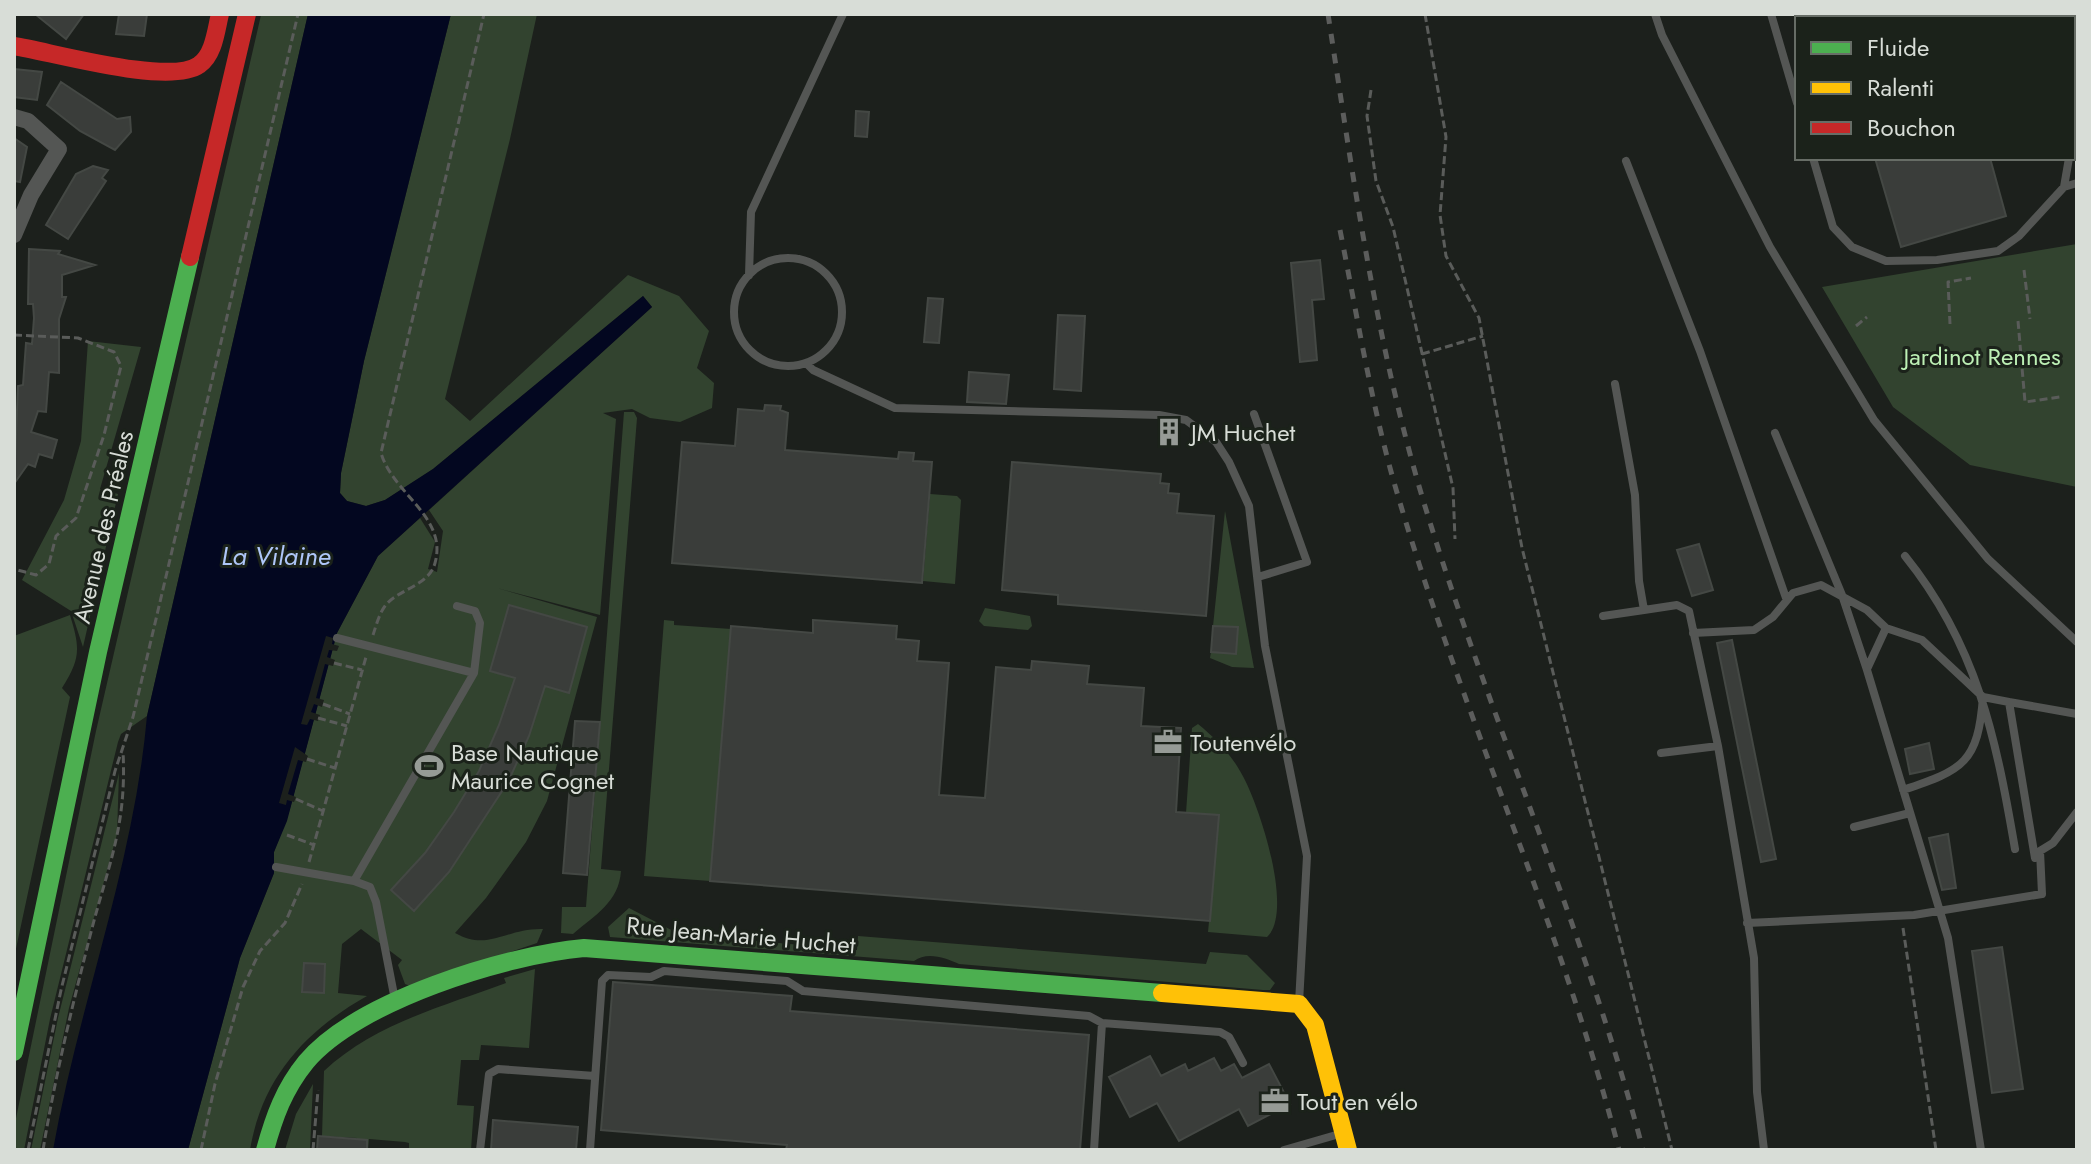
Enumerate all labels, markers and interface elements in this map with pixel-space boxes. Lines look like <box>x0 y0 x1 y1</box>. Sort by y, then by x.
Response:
legend <box>1795 16 2075 160</box>
text: Fluide <box>1867 30 1929 65</box>
text: Ralenti <box>1867 70 1934 105</box>
text: Bouchon <box>1867 110 1956 145</box>
park label: Jardinot Rennes <box>1900 339 2061 374</box>
place label: JM Huchet <box>1188 415 1296 450</box>
building icon: JM Huchet <box>1154 417 1184 447</box>
street label: Avenue des Préales <box>64 427 142 627</box>
water label: La Vilaine <box>221 537 331 575</box>
place label: Toutenvélo <box>1190 725 1296 760</box>
office icon: Toutenvélo <box>1153 727 1183 757</box>
place label: Base Nautique Maurice Cognet <box>451 735 614 798</box>
sports icon: Base Nautique Maurice Cognet <box>414 751 444 781</box>
street label: Rue Jean-Marie Huchet <box>625 908 857 962</box>
place label: Tout en vélo <box>1297 1084 1418 1119</box>
office icon: Tout en vélo <box>1260 1086 1290 1116</box>

